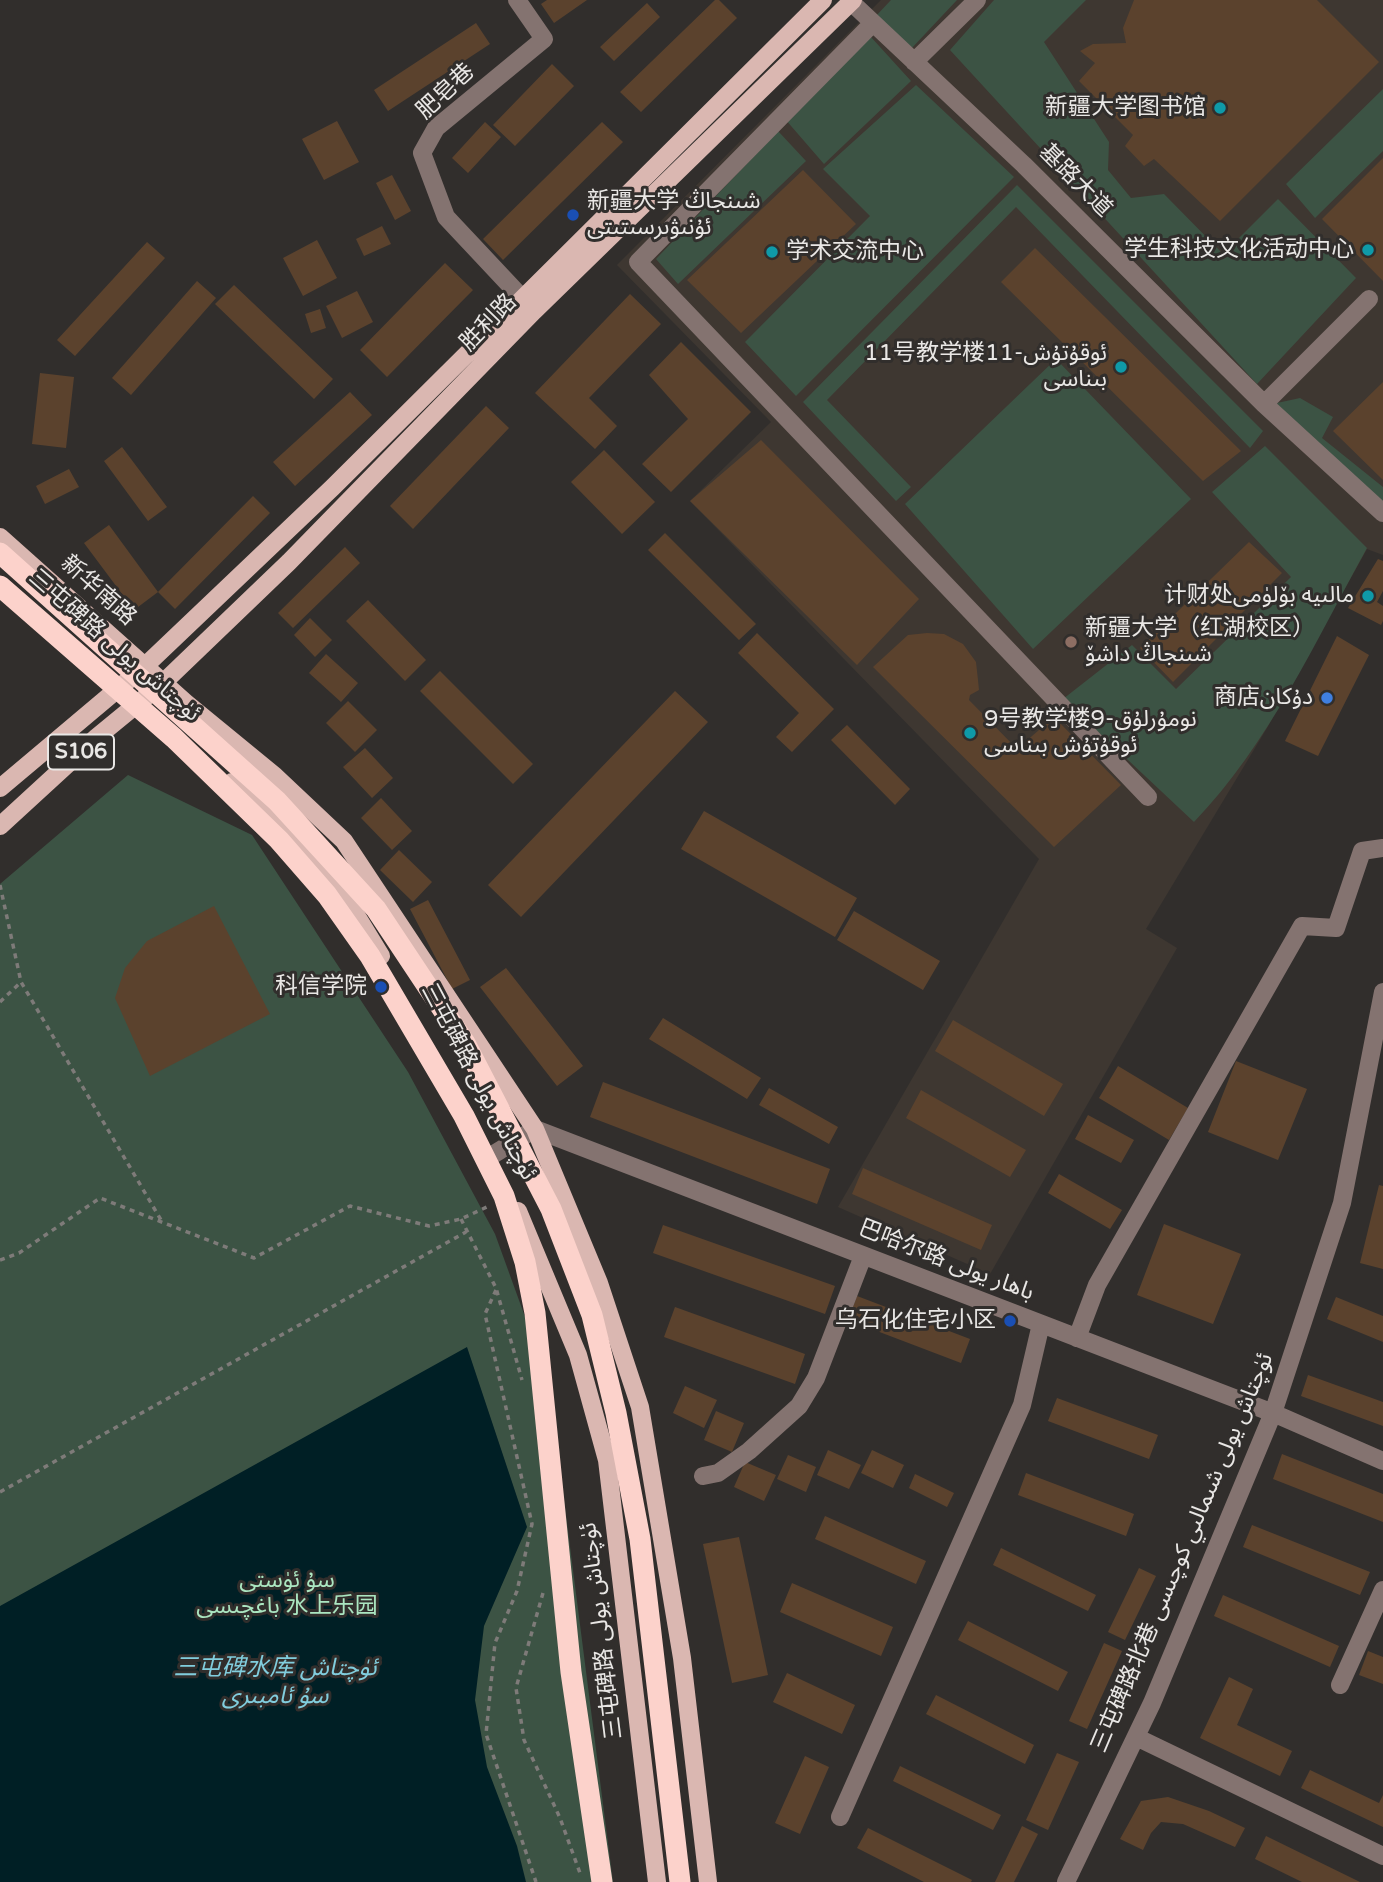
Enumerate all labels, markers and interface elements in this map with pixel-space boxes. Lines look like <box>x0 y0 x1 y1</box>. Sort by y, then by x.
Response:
street label: 肥皂巷 <box>411 58 481 126</box>
place label: 新疆大学图书馆 <box>1045 94 1206 122</box>
marker: 新疆大学图书馆 <box>1212 100 1228 116</box>
street label: 基路大道 <box>1033 139 1117 223</box>
place label: 新疆大学 شىنجاڭ ئۇنىۋىرسىتىتى <box>587 188 760 242</box>
marker: 新疆大学 شىنجاڭ ئۇنىۋىرسىتىتى <box>565 207 581 223</box>
place label: 学生科技文化活动中心 <box>1124 236 1354 264</box>
place label: 学术交流中心 <box>786 238 924 266</box>
marker: 学生科技文化活动中心 <box>1360 242 1376 258</box>
marker: 学术交流中心 <box>764 244 780 260</box>
street label: 胜利路 <box>455 289 523 357</box>
place label: 11号教学楼11-ئوقۇتۇش بىناسى <box>864 340 1107 394</box>
marker: 11号教学楼11-ئوقۇتۇش بىناسى <box>1113 359 1129 375</box>
street label: 新华南路 <box>55 550 141 632</box>
street label: 三屯碑路 ئۈچتاش يولى <box>23 564 205 728</box>
place label: 计财处مالىيە بۆلۈمى <box>1164 582 1354 610</box>
marker: 计财处مالىيە بۆلۈمى <box>1360 588 1376 604</box>
place label: 新疆大学（红湖校区） شىنجاڭ داشۆ <box>1085 615 1315 669</box>
marker: 新疆大学（红湖校区） شىنجاڭ داشۆ <box>1063 634 1079 650</box>
place label: 商店دۇكان <box>1214 684 1313 712</box>
marker: 商店دۇكان <box>1319 690 1335 706</box>
place label: 9号教学楼9-نومۇرلۇق ئوقۇتۇش بىناسى <box>984 706 1197 760</box>
marker: 9号教学楼9-نومۇرلۇق ئوقۇتۇش بىناسى <box>962 725 978 741</box>
road number: S106 <box>48 734 114 770</box>
place label: 科信学院 <box>275 973 367 1001</box>
marker: 科信学院 <box>373 979 389 995</box>
street label: 三屯碑路 ئۈچتاش يولى <box>415 979 541 1185</box>
street label: 巴哈尔路 باھار يولى <box>854 1215 1038 1307</box>
place label: 乌石化住宅小区 <box>835 1307 996 1335</box>
marker: 乌石化住宅小区 <box>1002 1313 1018 1329</box>
street label: 三屯碑路北巷 ئۈچتاش يولى شىمالىي كوچىسى <box>1086 1349 1280 1757</box>
street label: 三屯碑路 ئۈچتاش يولى <box>575 1521 629 1741</box>
park label: سۇ ئۈستى باغچىسى 水上乐园 <box>196 1567 378 1621</box>
water label: 三屯碑水库 ئۈچتاش سۇ ئامبىرى <box>173 1655 377 1711</box>

